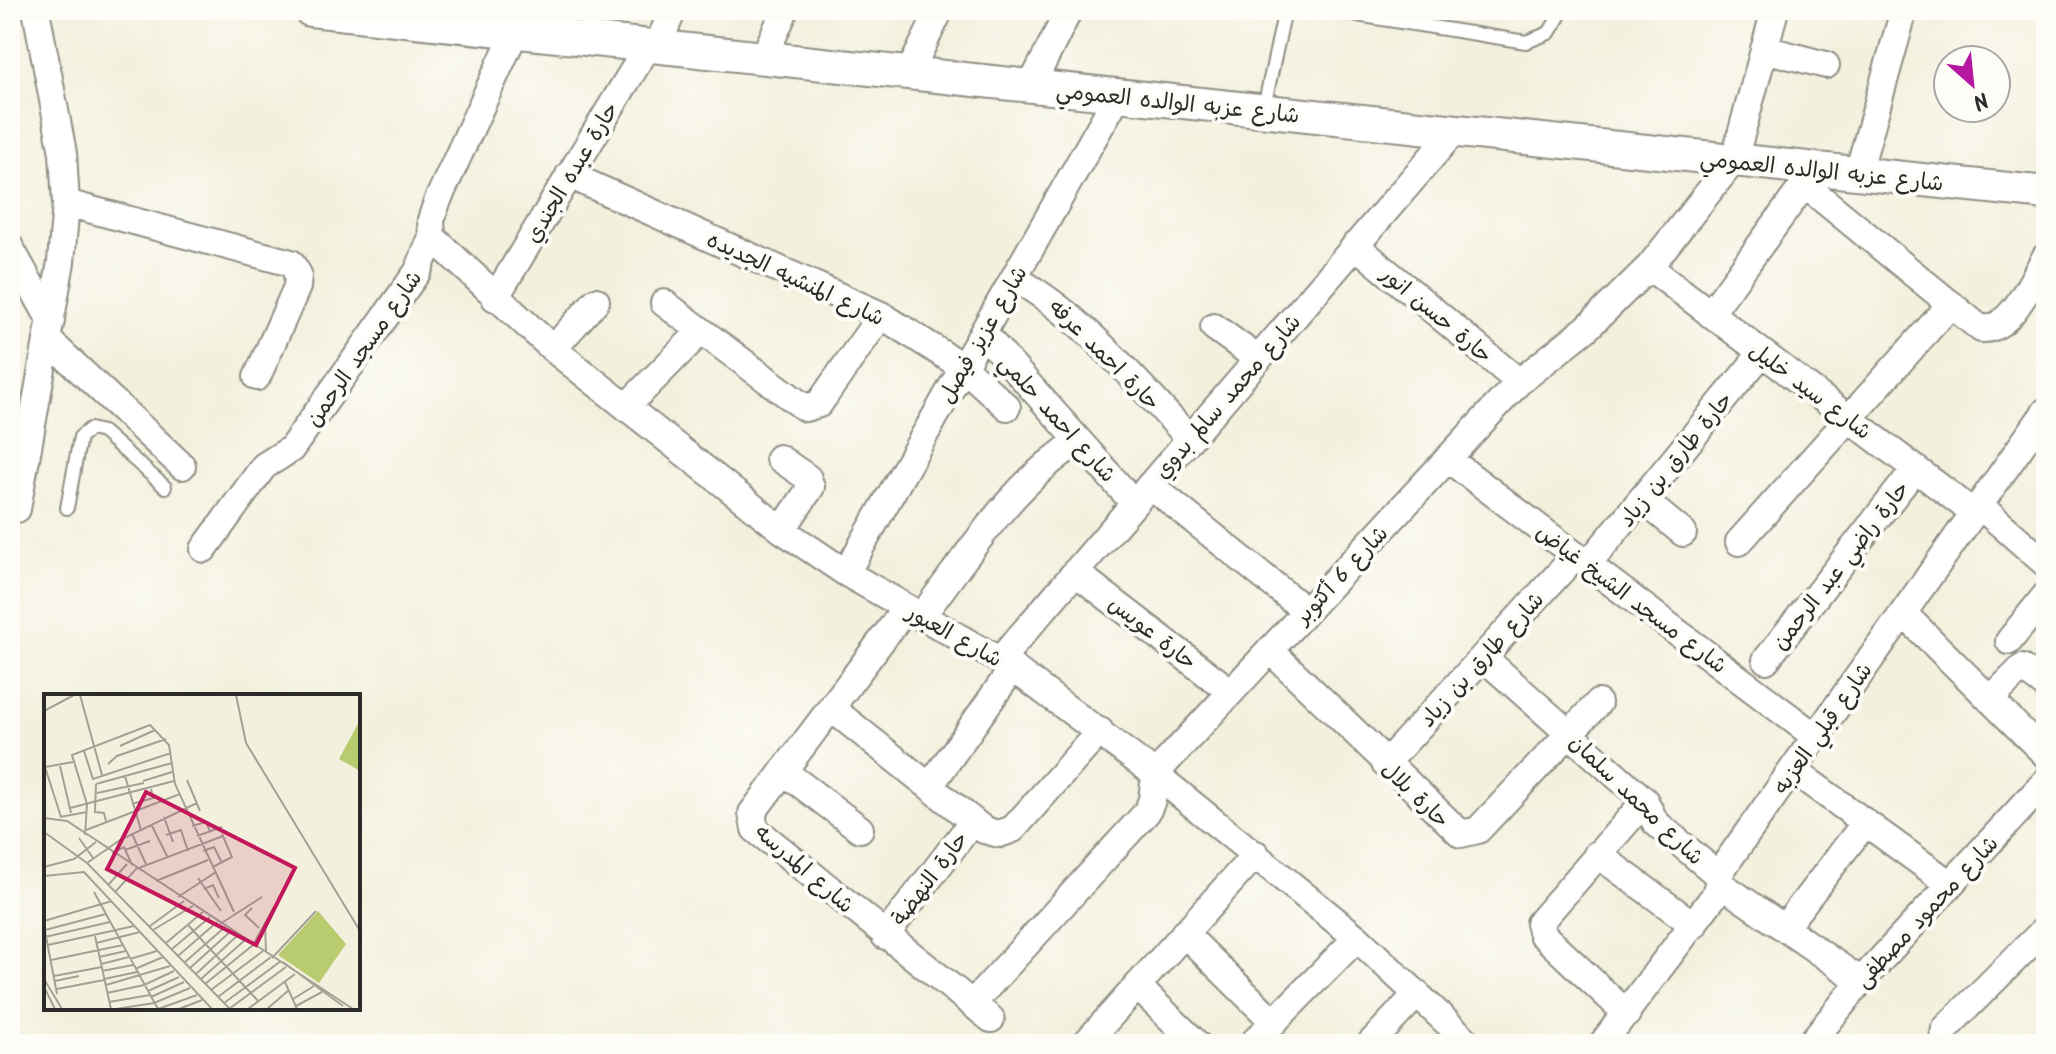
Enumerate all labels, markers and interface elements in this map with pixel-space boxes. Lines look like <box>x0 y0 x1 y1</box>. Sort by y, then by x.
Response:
north arrow <box>1932 44 2012 124</box>
street label: شارع عزبه الوالده العمومي <box>1054 74 1301 135</box>
text: N <box>1966 81 1994 118</box>
street label: حارة عبده الجندي <box>517 96 629 251</box>
street label: شارع عزبه الوالده العمومي <box>1698 142 1945 203</box>
street label: شارع المنشيه الجديده <box>700 224 890 337</box>
street label: حارة حسن انور <box>1371 258 1499 373</box>
street label: شارع عزيز فيصل <box>930 260 1038 411</box>
street label: شارع مسجد الرحمن <box>298 264 432 435</box>
street label: حارة احمد عرفه <box>1039 292 1167 420</box>
street label: شارع محمد سالم بدوي <box>1147 307 1311 488</box>
street label: شارع سيد خليل <box>1741 334 1878 450</box>
street label: شارع احمد حلمي <box>989 348 1123 492</box>
street label: حارة طارق بن زياد <box>1611 385 1743 536</box>
street label: حارة راضي عبد الرحمن <box>1764 474 1920 659</box>
street label: شارع مسجد الشيخ غياض <box>1527 516 1734 684</box>
street label: شارع 6 أكتوبر <box>1286 518 1398 635</box>
street label: شارع طارق بن زياد <box>1412 585 1554 737</box>
street label: حارة عويس <box>1100 588 1203 680</box>
street label: شارع العبور <box>898 596 1008 678</box>
street label: شارع قبلي العزبه <box>1765 656 1883 803</box>
inset map <box>44 694 360 1010</box>
street label: شارع محمد سلمان <box>1560 727 1711 875</box>
street label: حارة بلال <box>1372 754 1457 838</box>
street label: شارع المدرسه <box>746 817 861 923</box>
street label: حارة النهضة <box>884 825 978 934</box>
street label: شارع محمود مصطفى <box>1847 828 2008 997</box>

